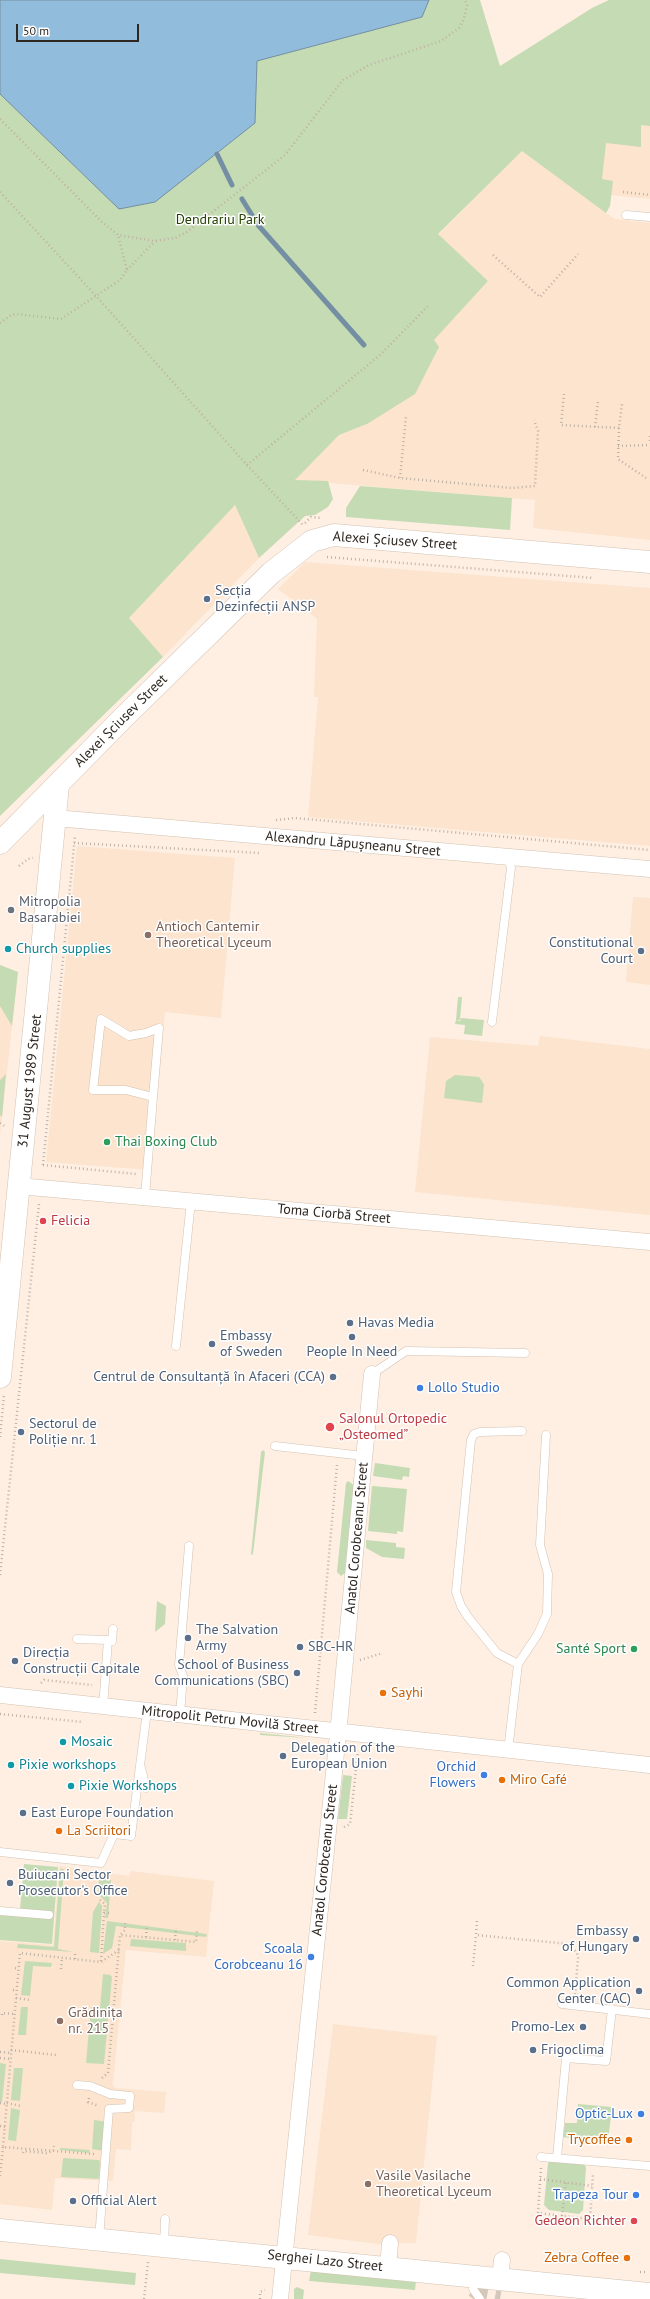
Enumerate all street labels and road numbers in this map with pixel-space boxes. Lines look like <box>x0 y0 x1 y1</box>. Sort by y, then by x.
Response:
street label: Alexei Șciusev Street <box>332 528 458 554</box>
street label: Alexei Șciusev Street <box>71 671 171 771</box>
street label: Alexandru Lăpușneanu Street <box>265 828 441 860</box>
street label: 31 August 1989 Street <box>15 1013 45 1149</box>
street label: Toma Ciorbă Street <box>277 1201 391 1227</box>
street label: Anatol Corobceanu Street <box>342 1461 372 1615</box>
street label: Mitropolit Petru Movilă Street <box>141 1702 319 1738</box>
street label: Anatol Corobceanu Street <box>309 1783 341 1937</box>
street label: Serghei Lazo Street <box>266 2247 384 2275</box>

